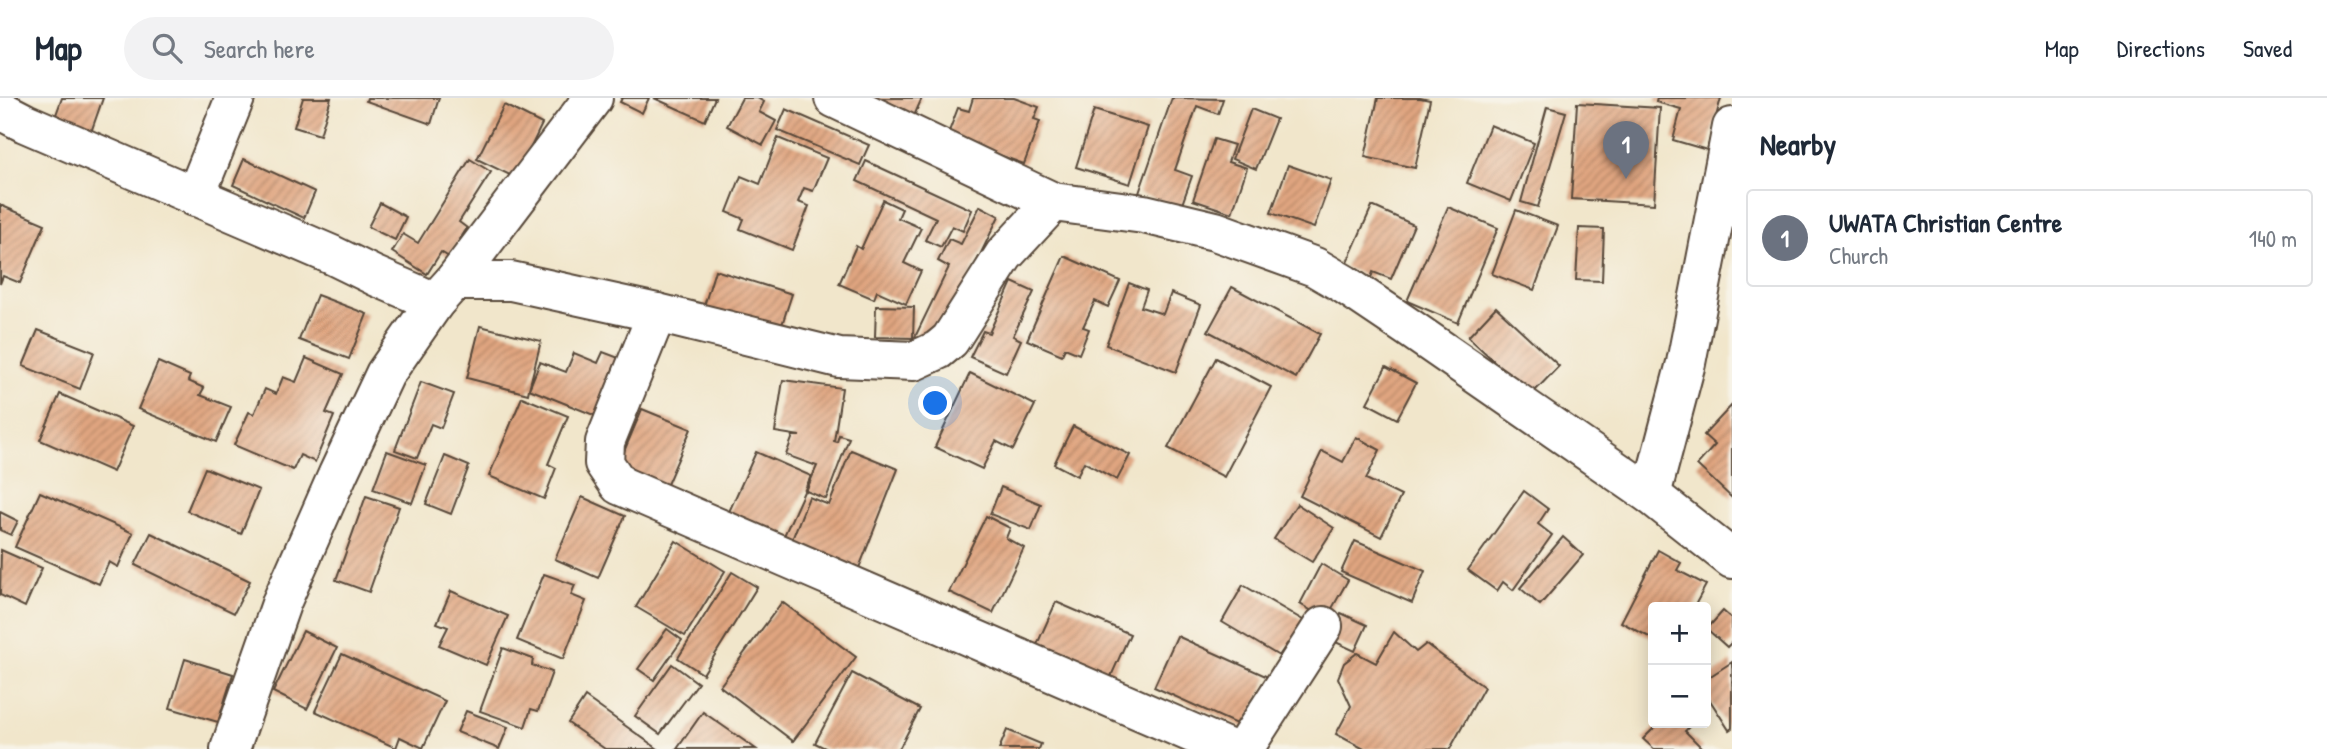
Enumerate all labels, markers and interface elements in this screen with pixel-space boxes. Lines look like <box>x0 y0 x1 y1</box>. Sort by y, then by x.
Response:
search box <box>124 17 614 80</box>
text: Map <box>35 26 82 70</box>
icon: search <box>148 29 186 67</box>
text: Search here <box>204 31 315 66</box>
text: Map <box>2045 32 2079 64</box>
text: Directions <box>2117 32 2205 64</box>
text: Saved <box>2243 32 2292 64</box>
pin: 1 <box>1603 121 1649 179</box>
text: Nearby <box>1760 124 1836 164</box>
text: UWATA Christian Centre <box>1829 205 2062 240</box>
text: 1 <box>1781 223 1789 254</box>
text: 140 m <box>2249 223 2297 254</box>
text: Church <box>1829 240 1888 271</box>
your location <box>918 386 952 420</box>
map controls <box>1648 602 1711 728</box>
button: + <box>1648 602 1711 665</box>
button: − <box>1648 665 1711 728</box>

